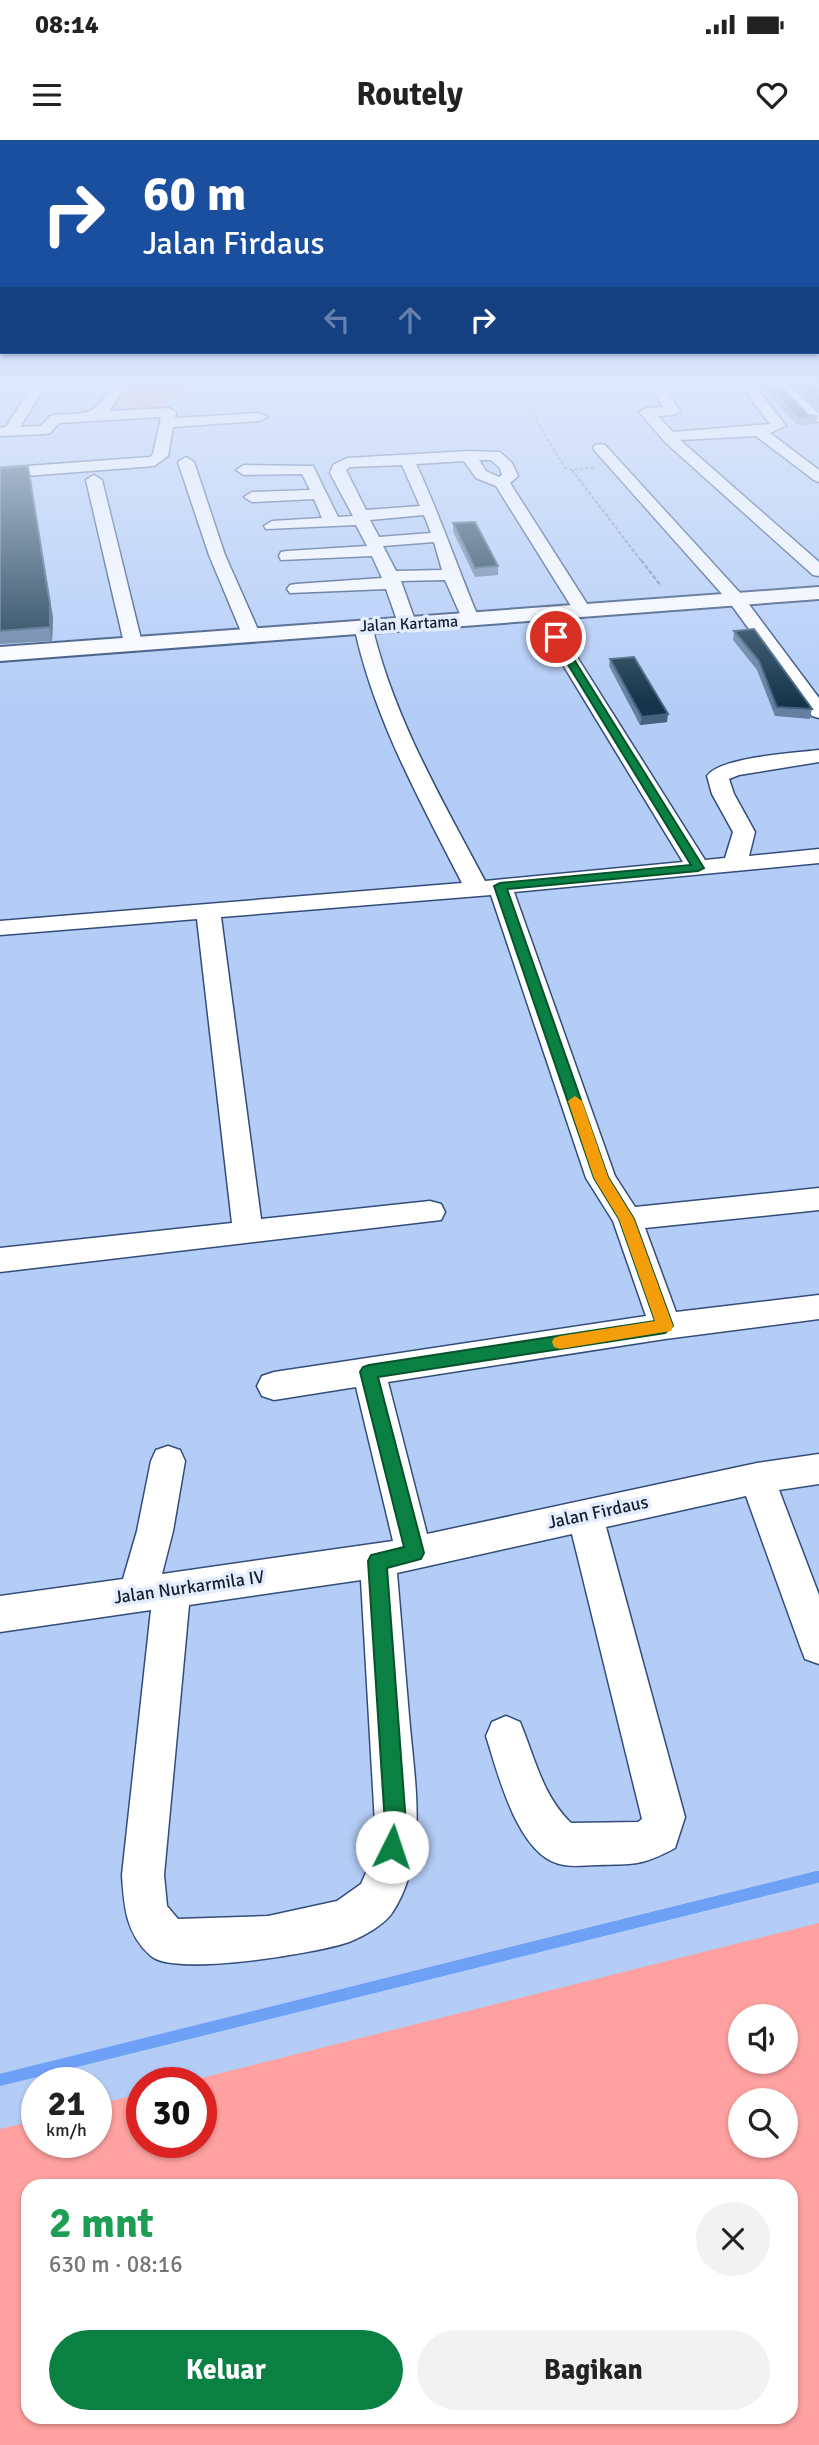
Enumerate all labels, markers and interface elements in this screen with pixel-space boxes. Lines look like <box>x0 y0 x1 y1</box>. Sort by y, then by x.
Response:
text: 08:14 <box>35 9 99 41</box>
text: Routely <box>356 75 463 114</box>
icon: menu <box>28 76 66 114</box>
icon: heart <box>753 76 791 114</box>
text: 60 m <box>143 164 246 224</box>
icon: right <box>28 168 119 259</box>
text: Jalan Firdaus <box>143 224 324 263</box>
icon: left <box>318 301 356 339</box>
icon: ahead <box>391 301 429 339</box>
icon: right <box>464 301 502 339</box>
pin <box>526 607 586 667</box>
street label: Jalan Kartama <box>359 611 459 637</box>
icon: arrive <box>537 618 575 656</box>
street label: Jalan Firdaus <box>546 1491 650 1533</box>
street label: Jalan Nurkarmila IV <box>112 1565 266 1608</box>
position arrow <box>355 1810 429 1884</box>
map controls <box>728 2004 798 2158</box>
button: sound <box>728 2004 798 2074</box>
speed limit sign: 30 <box>126 2067 217 2158</box>
text: 21 <box>48 2082 85 2125</box>
button: search <box>728 2088 798 2158</box>
text: km/h <box>46 2119 87 2141</box>
text: 2 mnt <box>49 2198 154 2249</box>
button: close <box>696 2202 770 2276</box>
text: 630 m · 08:16 <box>49 2250 183 2279</box>
button: Keluar <box>49 2330 403 2410</box>
button: Bagikan <box>417 2330 770 2410</box>

